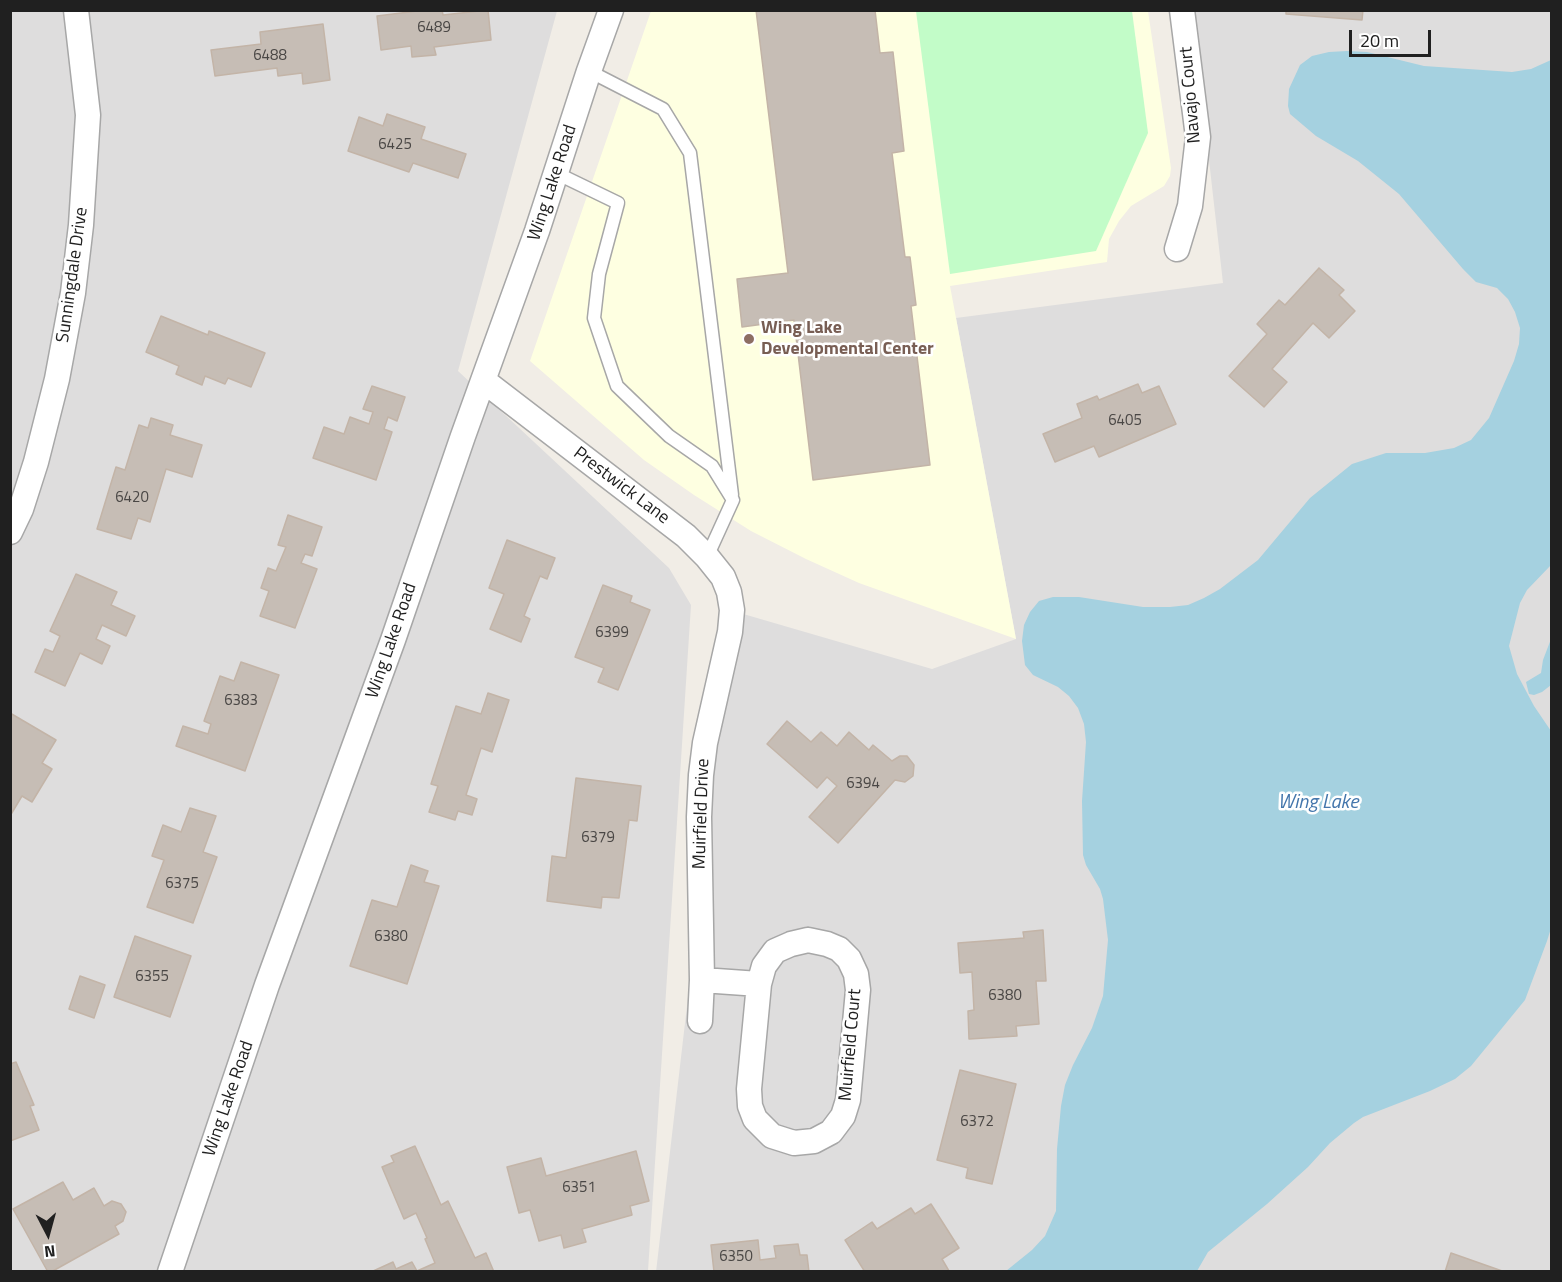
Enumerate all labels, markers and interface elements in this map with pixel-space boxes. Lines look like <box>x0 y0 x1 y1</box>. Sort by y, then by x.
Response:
scale bar <box>1352 18 1434 56</box>
house number: 6489 <box>417 19 451 37</box>
text: 20 m <box>1360 27 1399 54</box>
street label: Navajo Court <box>1176 46 1206 144</box>
house number: 6488 <box>253 47 287 65</box>
street label: Wing Lake Road <box>524 122 582 244</box>
house number: 6425 <box>378 136 412 154</box>
street label: Sunningdale Drive <box>53 206 93 344</box>
place label: Wing Lake Developmental Center <box>761 318 934 360</box>
marker: Wing Lake Developmental Center <box>742 332 756 346</box>
house number: 6405 <box>1108 412 1142 430</box>
street label: Prestwick Lane <box>569 443 673 529</box>
house number: 6420 <box>115 489 149 507</box>
street label: Wing Lake Road <box>362 580 422 702</box>
house number: 6399 <box>595 624 629 642</box>
house number: 6383 <box>224 692 258 710</box>
street label: Muirfield Drive <box>689 758 715 870</box>
house number: 6394 <box>846 775 880 793</box>
water label: Wing Lake <box>1278 791 1358 815</box>
house number: 6379 <box>581 829 615 847</box>
house number: 6375 <box>165 875 199 893</box>
house number: 6380 <box>374 928 408 946</box>
house number: 6355 <box>135 968 169 986</box>
house number: 6380 <box>988 987 1022 1005</box>
street label: Muirfield Court <box>835 988 867 1102</box>
street label: Wing Lake Road <box>199 1038 259 1160</box>
house number: 6372 <box>960 1113 994 1131</box>
house number: 6351 <box>562 1179 596 1197</box>
north arrow <box>18 1204 78 1264</box>
text: N <box>43 1239 57 1264</box>
house number: 6350 <box>719 1248 753 1266</box>

